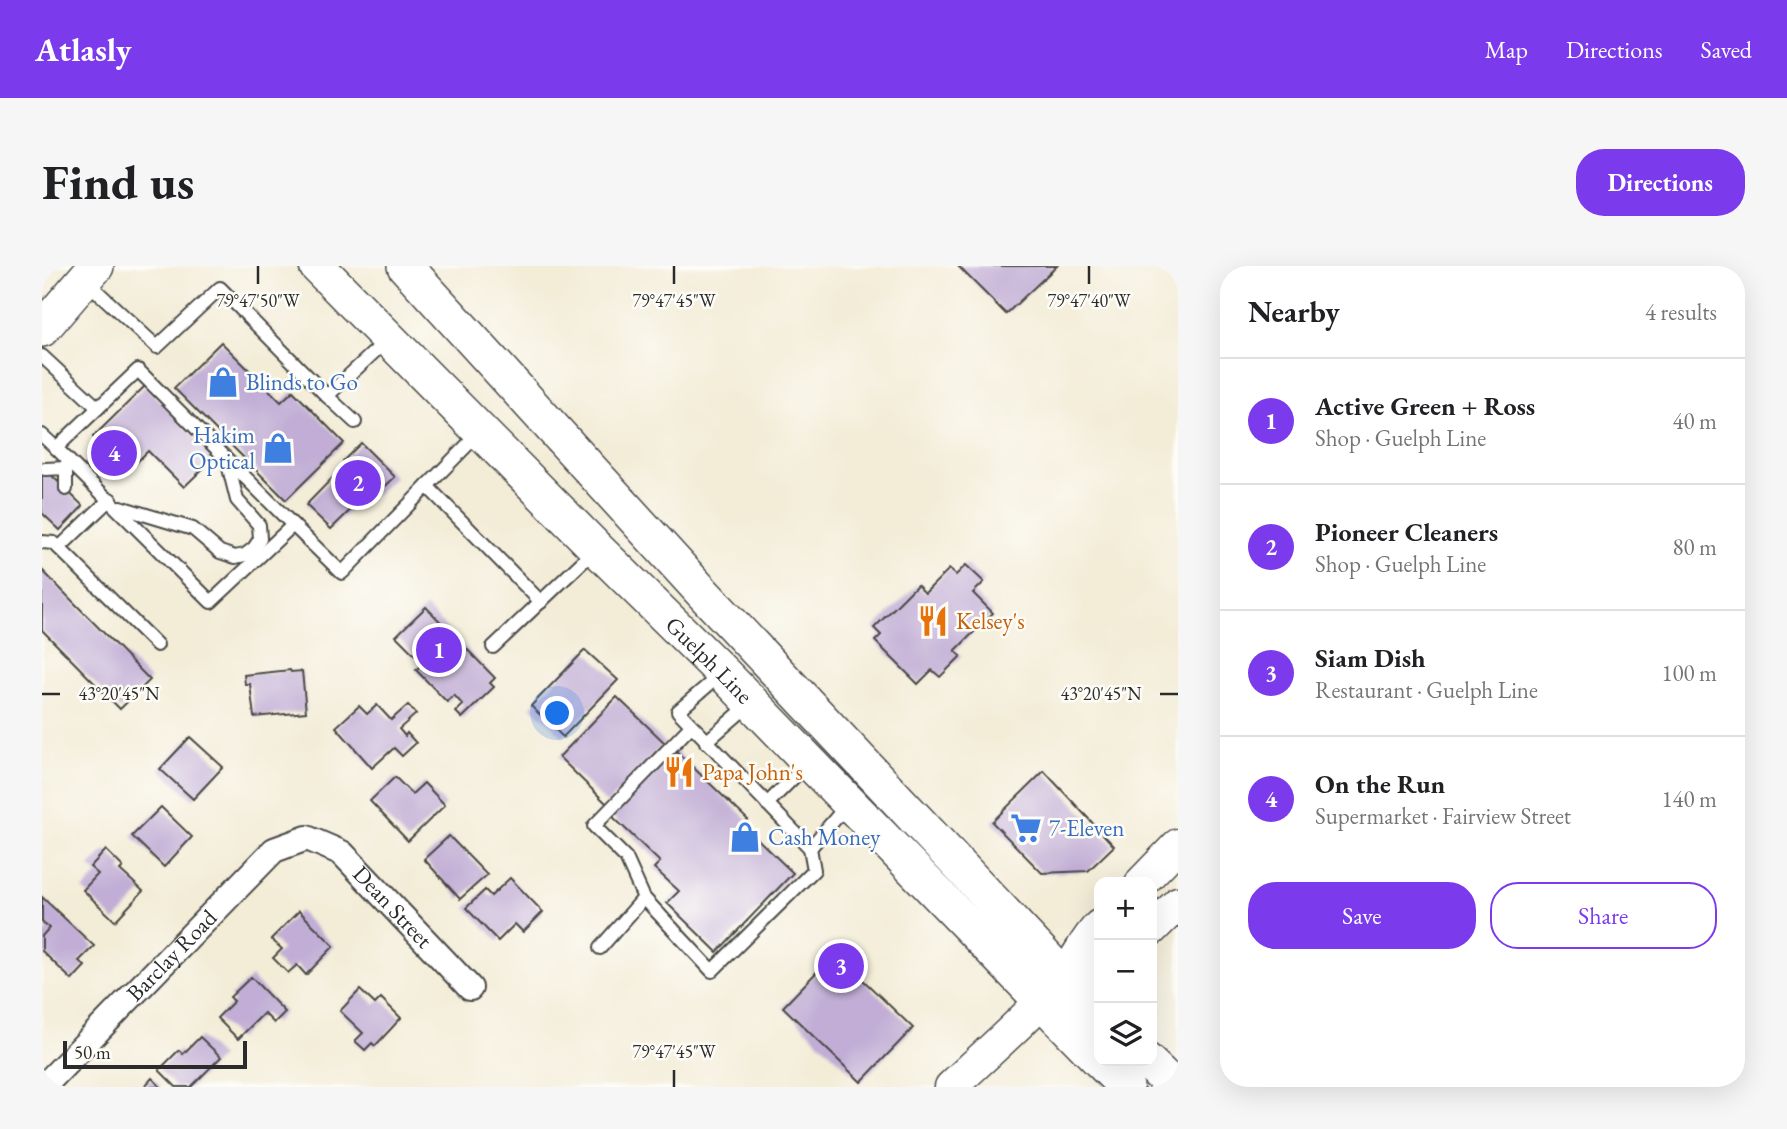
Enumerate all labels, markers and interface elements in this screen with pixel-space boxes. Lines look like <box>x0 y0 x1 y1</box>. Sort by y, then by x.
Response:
text: Atlasly <box>35 28 132 71</box>
text: Map <box>1485 34 1528 65</box>
text: Directions <box>1566 34 1663 65</box>
text: Saved <box>1701 34 1752 65</box>
button: Directions <box>1576 149 1745 216</box>
text: Find us <box>42 150 194 214</box>
text: 79°47'50"W <box>216 289 300 312</box>
text: 79°47'45"W <box>632 289 716 312</box>
text: 79°47'40"W <box>1047 289 1131 312</box>
text: Nearby <box>1248 292 1340 331</box>
text: 4 results <box>1645 297 1717 327</box>
shop icon: Blinds to Go <box>206 365 240 399</box>
place label: Blinds to Go <box>246 367 358 397</box>
text: Active Green + Ross <box>1315 389 1535 423</box>
text: 1 <box>1265 406 1277 436</box>
text: 40 m <box>1672 406 1717 436</box>
place label: Hakim Optical <box>189 420 255 476</box>
text: Shop · Guelph Line <box>1315 423 1486 453</box>
pin: 4 <box>91 427 137 479</box>
shop icon: Hakim Optical <box>261 431 295 465</box>
pin: 2 <box>335 457 381 509</box>
text: Pioneer Cleaners <box>1315 515 1498 549</box>
text: 2 <box>1265 532 1277 562</box>
text: 80 m <box>1672 532 1717 562</box>
text: Shop · Guelph Line <box>1315 549 1486 579</box>
restaurant icon: Kelsey's <box>916 604 950 638</box>
place label: Kelsey's <box>956 606 1025 636</box>
street label: Guelph Line <box>659 610 760 710</box>
pin: 1 <box>416 624 462 676</box>
text: Siam Dish <box>1315 641 1426 675</box>
text: 3 <box>1265 658 1277 688</box>
text: 100 m <box>1661 658 1717 688</box>
text: Restaurant · Guelph Line <box>1315 675 1538 705</box>
text: 43°20'45"N <box>79 682 160 705</box>
text: 43°20'45"N <box>1061 682 1142 705</box>
your location <box>540 696 574 730</box>
restaurant icon: Papa John's <box>662 755 696 789</box>
place label: Papa John's <box>702 757 803 787</box>
text: On the Run <box>1315 767 1445 801</box>
text: 4 <box>1265 784 1277 814</box>
text: 140 m <box>1661 784 1717 814</box>
text: Supermarket · Fairview Street <box>1315 801 1571 831</box>
supermarket icon: 7-Eleven <box>1009 811 1043 845</box>
place label: 7-Eleven <box>1049 813 1124 843</box>
shop icon: Cash Money <box>728 820 762 854</box>
place label: Cash Money <box>768 822 881 852</box>
street label: Dean Street <box>347 859 440 955</box>
map controls <box>1094 877 1157 1066</box>
button: + <box>1094 877 1157 940</box>
button: Save <box>1248 882 1476 949</box>
button: Share <box>1490 882 1717 949</box>
street label: Barclay Road <box>120 903 223 1008</box>
pin: 3 <box>818 940 864 992</box>
button: − <box>1094 940 1157 1003</box>
button: layers <box>1094 1003 1157 1066</box>
scale bar <box>63 1038 247 1070</box>
text: 50 m <box>74 1040 111 1065</box>
text: 79°47'45"W <box>632 1040 716 1063</box>

